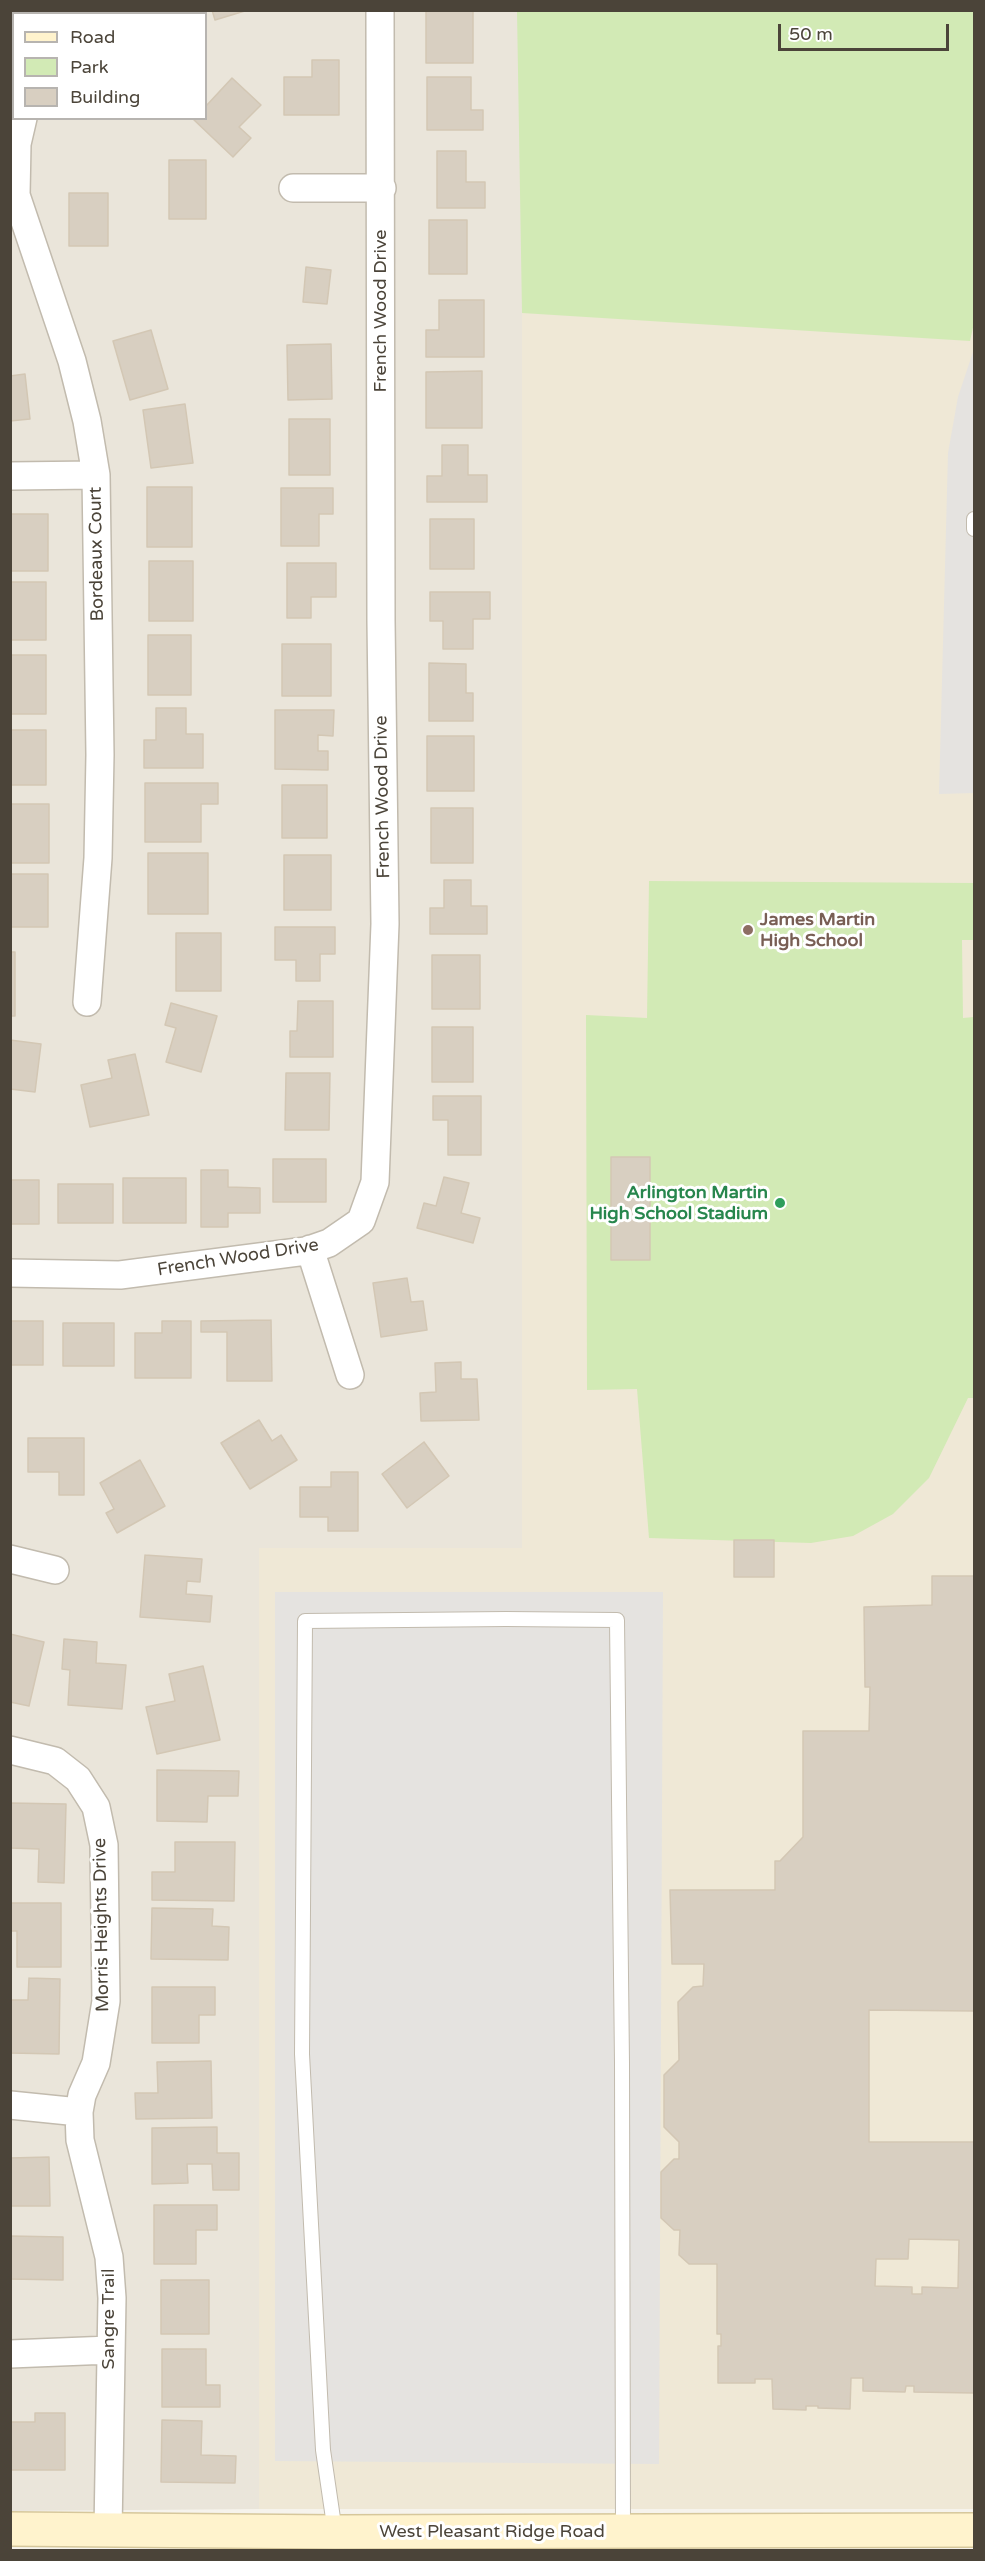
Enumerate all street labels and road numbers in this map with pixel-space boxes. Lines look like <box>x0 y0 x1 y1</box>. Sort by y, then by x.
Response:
street label: French Wood Drive <box>370 229 392 393</box>
street label: Bordeaux Court <box>85 487 109 621</box>
street label: French Wood Drive <box>371 715 395 879</box>
street label: French Wood Drive <box>156 1235 320 1281</box>
street label: Morris Heights Drive <box>90 1838 114 2012</box>
street label: Sangre Trail <box>98 2269 120 2369</box>
street label: West Pleasant Ridge Road <box>379 2521 605 2543</box>

